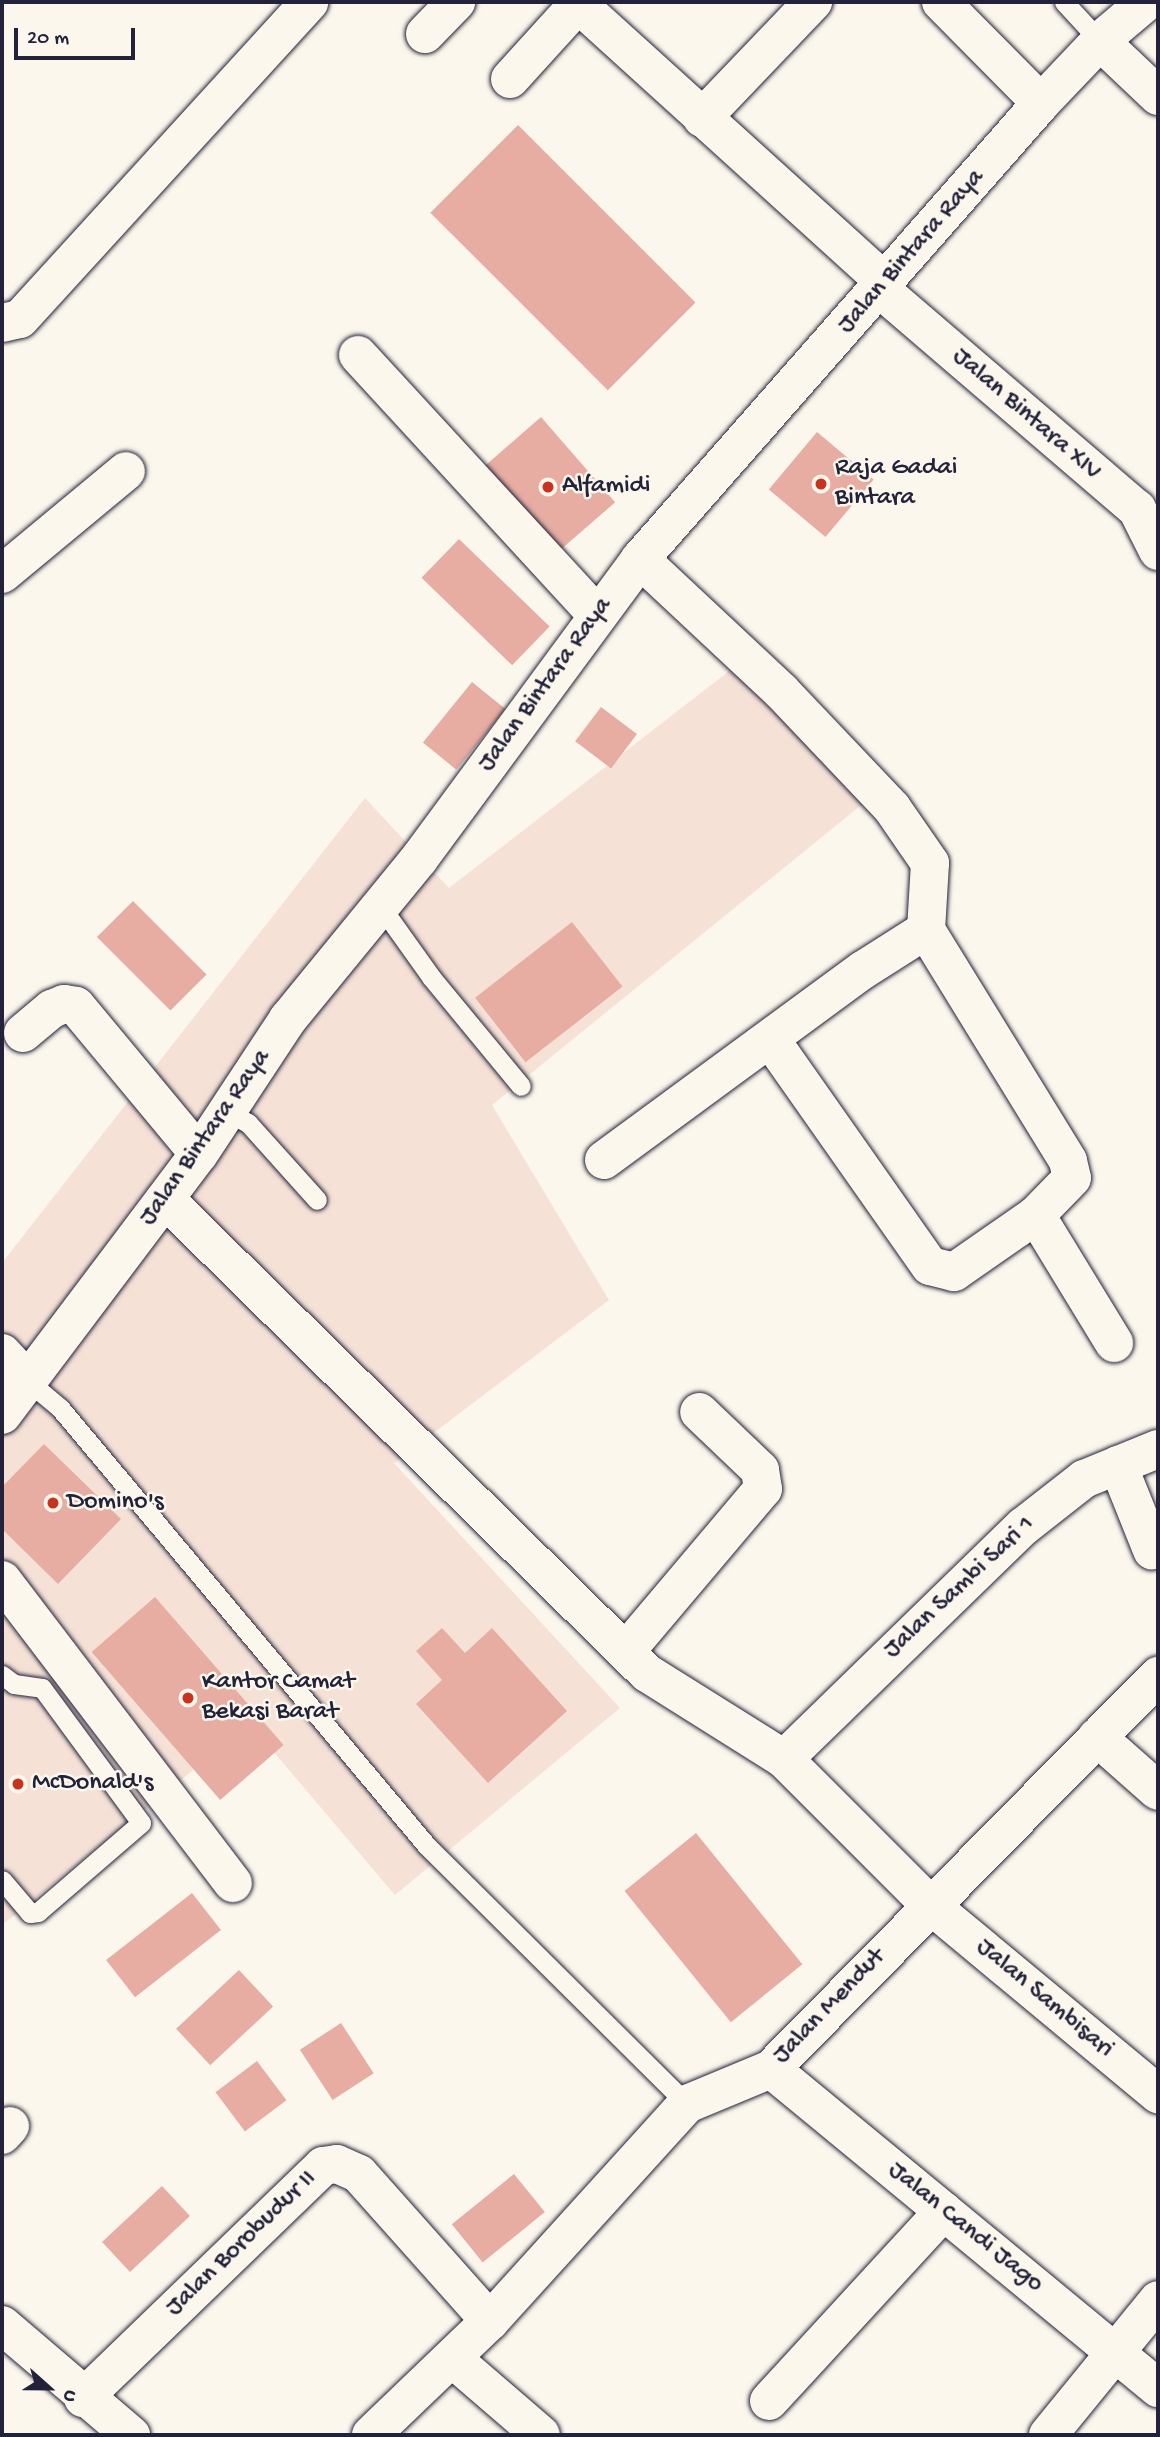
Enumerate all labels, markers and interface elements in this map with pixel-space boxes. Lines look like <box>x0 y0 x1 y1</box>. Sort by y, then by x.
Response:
scale bar <box>18 14 138 58</box>
text: 20 m <box>27 27 69 52</box>
street label: Jalan Bintara Raya <box>832 163 992 341</box>
street label: Jalan Bintara XIV <box>945 342 1107 488</box>
place label: Raja Gadai Bintara <box>835 453 957 514</box>
place label: Alfamidi <box>562 471 650 503</box>
marker: Raja Gadai Bintara <box>813 476 829 492</box>
marker: Alfamidi <box>540 479 556 495</box>
street label: Jalan Bintara Raya <box>472 592 620 778</box>
street label: Jalan Bintara Raya <box>133 1044 279 1232</box>
place label: Domino's <box>67 1487 164 1519</box>
marker: Domino's <box>45 1495 61 1511</box>
street label: Jalan Sambi Sari 1 <box>878 1510 1042 1666</box>
place label: Kantor Camat Bekasi Barat <box>202 1667 355 1728</box>
marker: Kantor Camat Bekasi Barat <box>180 1690 196 1706</box>
place label: McDonald's <box>32 1768 153 1800</box>
marker: McDonald's <box>10 1776 26 1792</box>
street label: Jalan Sambisari <box>969 1932 1119 2066</box>
street label: Jalan Mendut <box>767 1943 893 2071</box>
street label: Jalan Candi Jago <box>881 2156 1049 2300</box>
street label: Jalan Borobudur II <box>160 2164 324 2324</box>
north arrow <box>14 2353 84 2423</box>
text: U <box>56 2386 82 2405</box>

